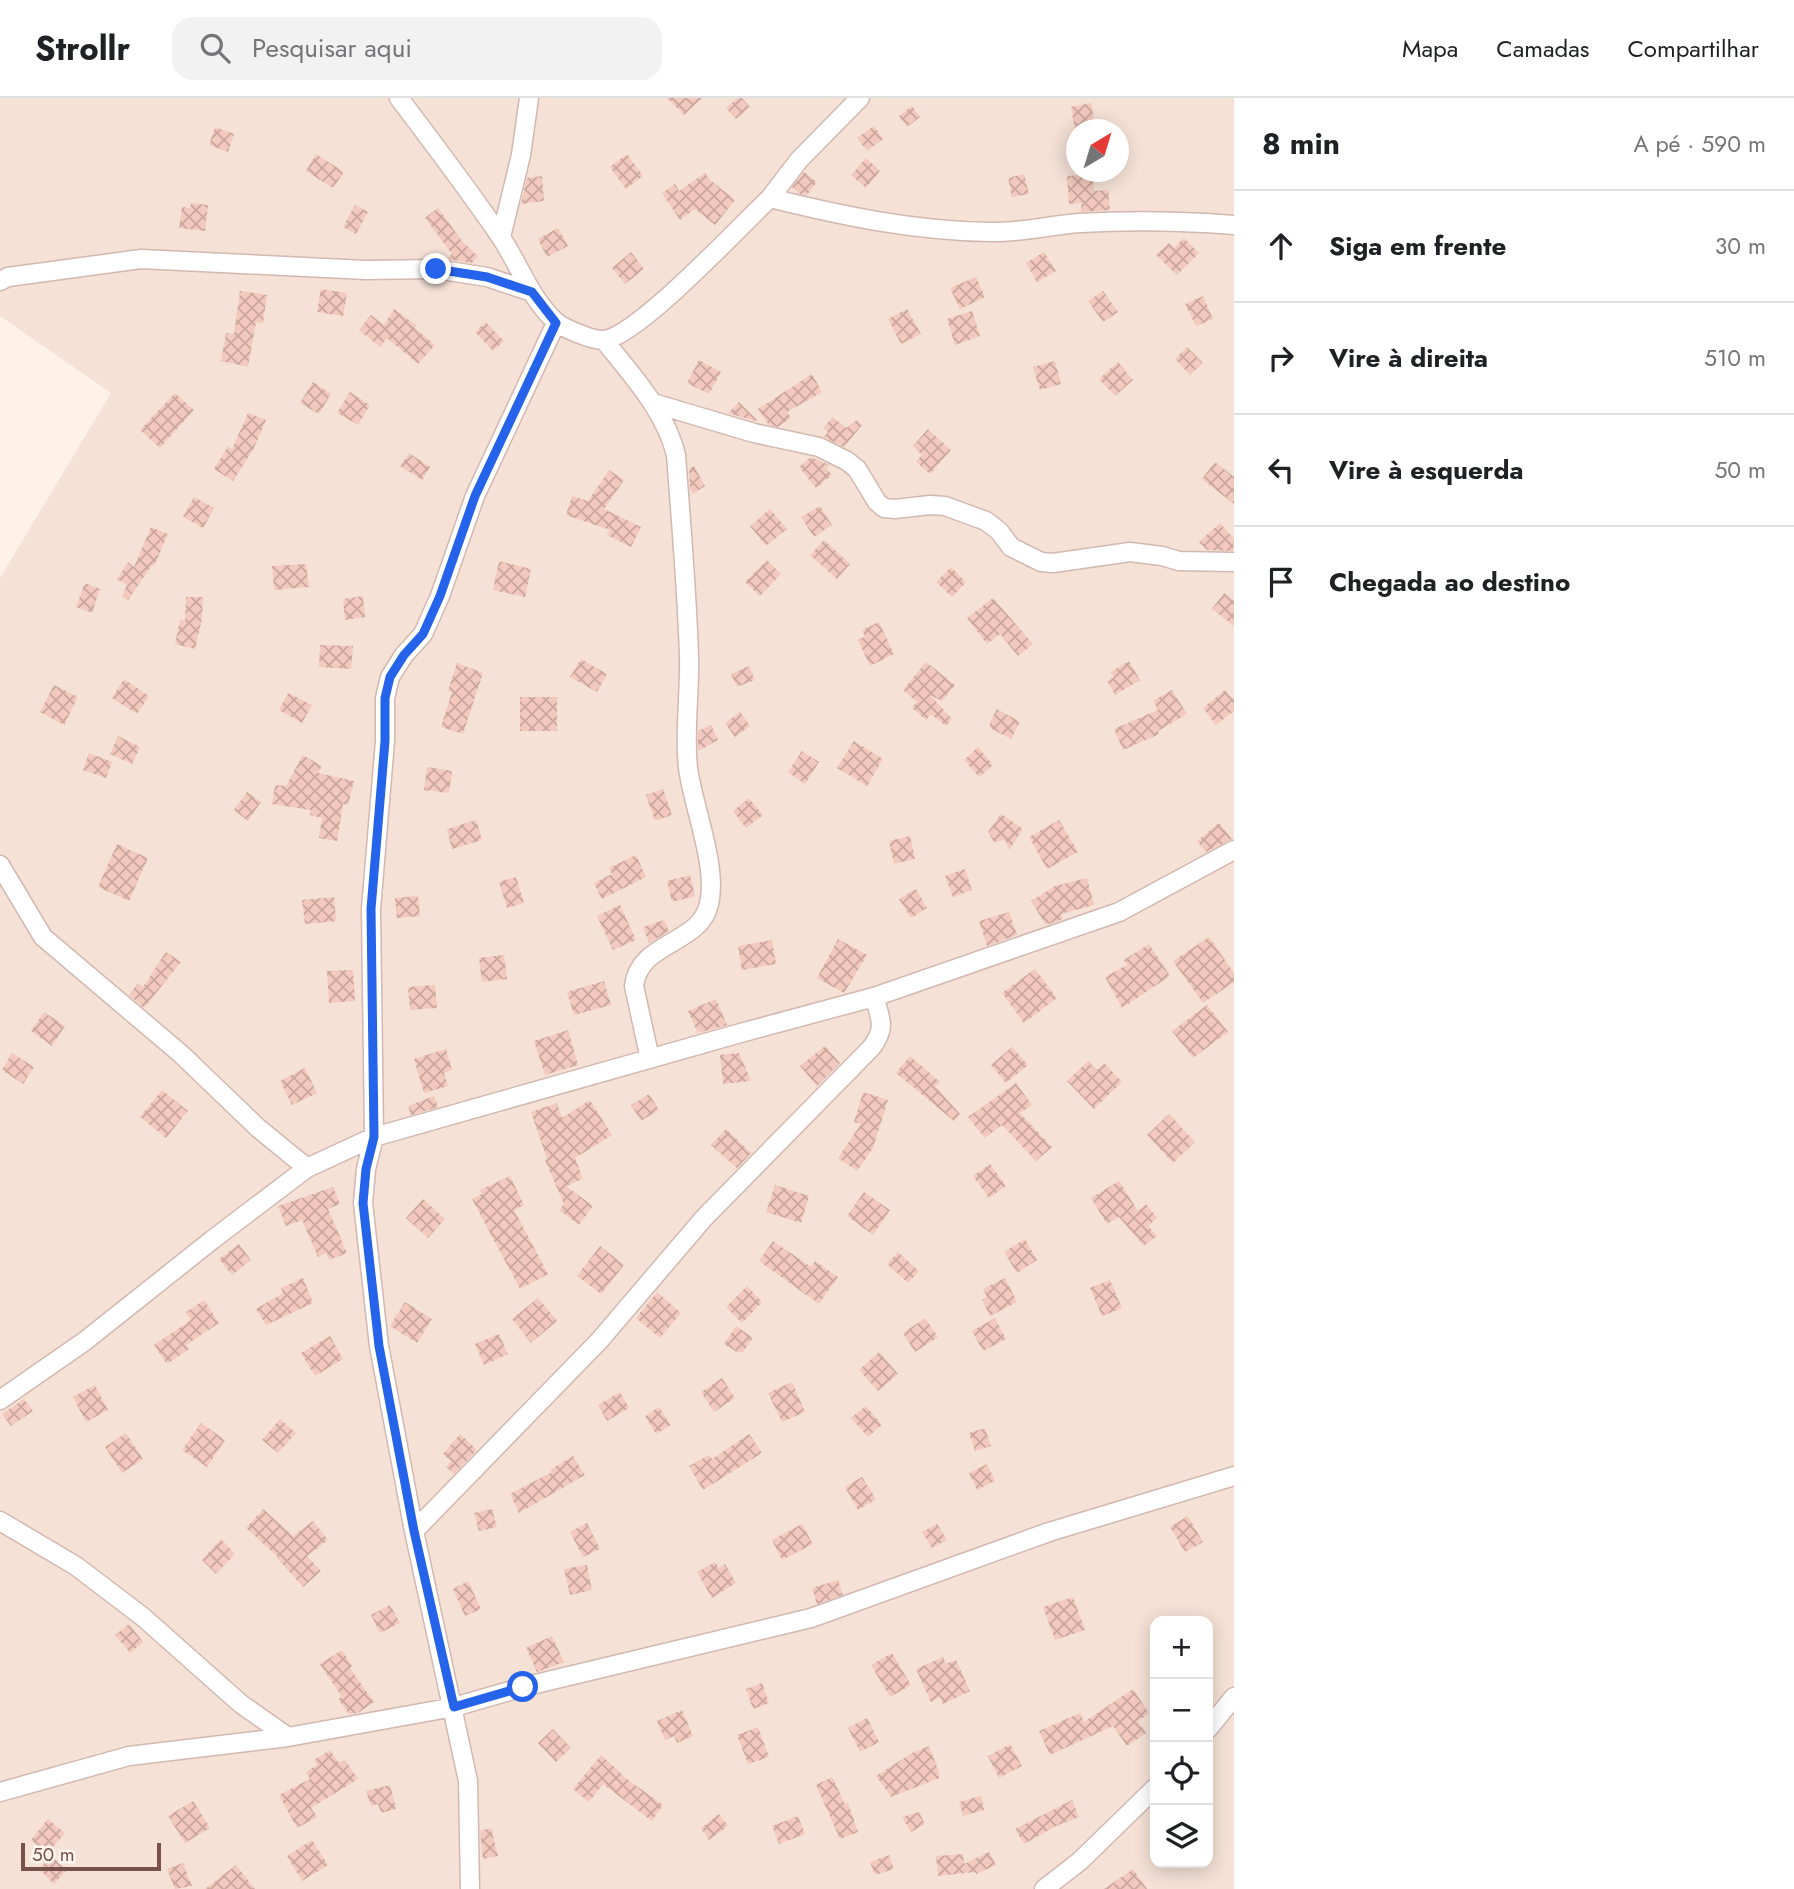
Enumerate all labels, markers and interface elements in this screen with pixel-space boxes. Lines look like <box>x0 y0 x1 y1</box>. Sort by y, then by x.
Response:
search box <box>172 17 662 80</box>
text: Strollr <box>35 25 130 72</box>
icon: search <box>196 29 234 67</box>
text: Pesquisar aqui <box>252 29 412 67</box>
text: Mapa <box>1402 31 1458 66</box>
text: Camadas <box>1496 31 1589 66</box>
text: Compartilhar <box>1627 31 1759 66</box>
north arrow <box>1066 119 1129 182</box>
text: 8 min <box>1262 122 1340 165</box>
text: A pé · 590 m <box>1633 127 1766 161</box>
icon: ahead <box>1262 227 1300 265</box>
text: Siga em frente <box>1329 227 1506 265</box>
text: 30 m <box>1715 229 1766 263</box>
route end <box>420 253 451 284</box>
icon: right <box>1262 339 1300 377</box>
text: Vire à direita <box>1329 339 1488 377</box>
text: 510 m <box>1704 341 1766 375</box>
icon: left <box>1262 451 1300 489</box>
text: Vire à esquerda <box>1329 451 1524 489</box>
text: 50 m <box>1714 453 1766 487</box>
icon: arrive <box>1262 563 1300 601</box>
text: Chegada ao destino <box>1329 563 1570 601</box>
map controls <box>1150 1616 1213 1868</box>
button: + <box>1150 1616 1213 1679</box>
route start <box>507 1671 538 1702</box>
button: − <box>1150 1679 1213 1742</box>
button: locate <box>1150 1742 1213 1805</box>
button: layers <box>1150 1805 1213 1868</box>
scale bar <box>21 1840 161 1872</box>
text: 50 m <box>32 1841 75 1868</box>

